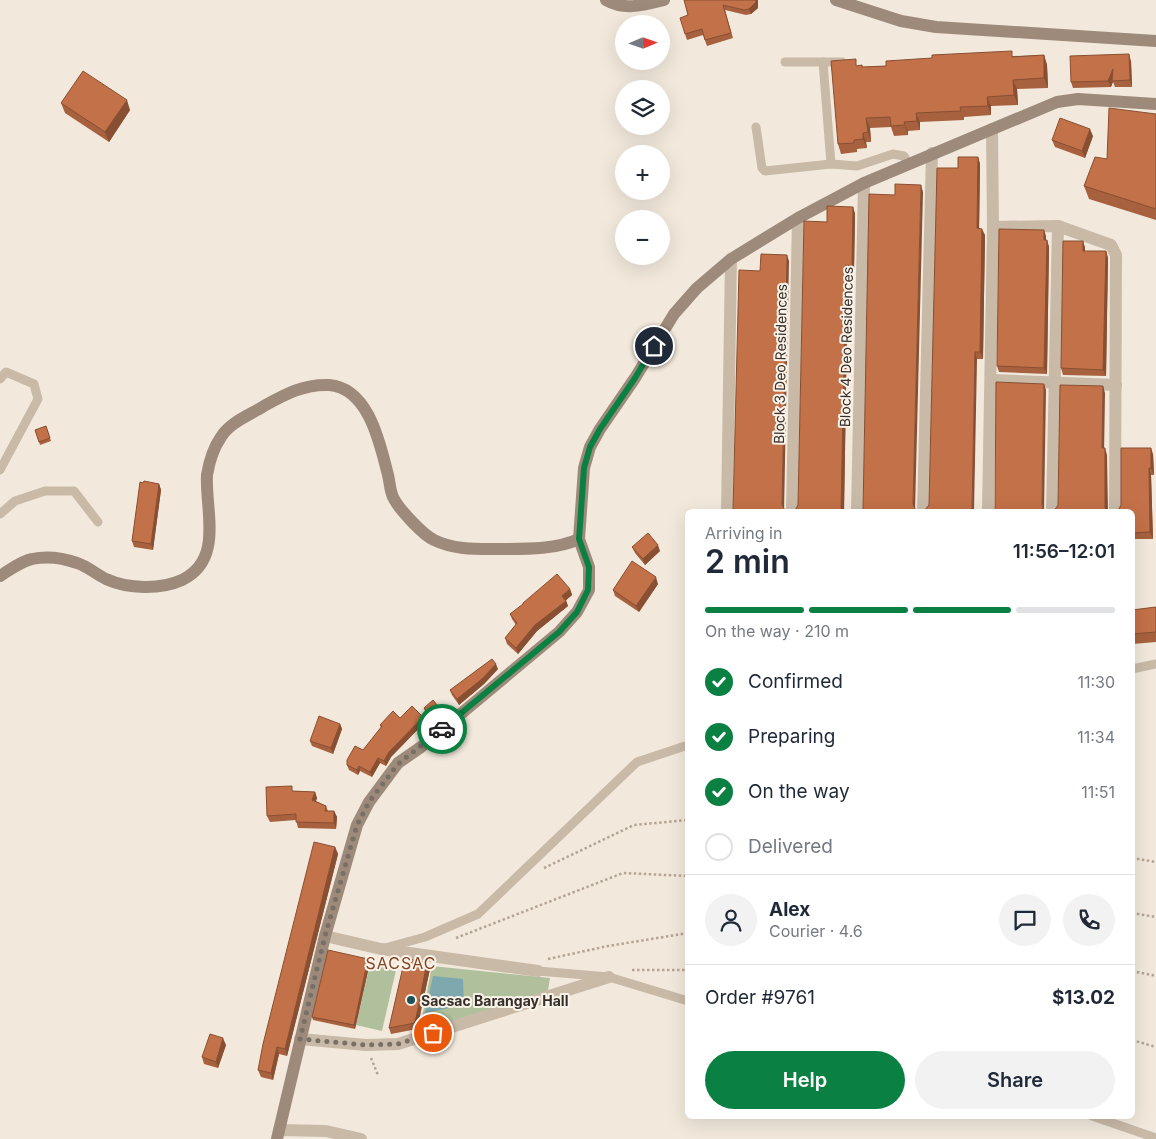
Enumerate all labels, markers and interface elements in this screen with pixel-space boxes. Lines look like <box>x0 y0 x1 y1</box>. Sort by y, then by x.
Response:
north arrow <box>615 15 670 70</box>
map controls <box>615 15 670 265</box>
button: layers <box>615 80 670 135</box>
button: + <box>615 145 670 200</box>
button: − <box>615 210 670 265</box>
street label: Block 4 Deo Residences <box>836 267 856 427</box>
street label: Block 3 Deo Residences <box>770 284 790 444</box>
pin <box>633 325 675 367</box>
icon: home <box>640 332 668 360</box>
text: Arriving in <box>705 523 782 543</box>
text: 11:56–12:01 <box>1013 540 1115 563</box>
text: 2 min <box>705 542 790 581</box>
text: On the way · 210 m <box>705 621 849 641</box>
icon: check <box>705 668 733 696</box>
text: Confirmed <box>748 670 843 693</box>
text: 11:30 <box>1077 672 1115 692</box>
courier <box>417 704 467 754</box>
icon: car <box>428 715 456 743</box>
icon: check <box>705 723 733 751</box>
text: Preparing <box>748 725 835 748</box>
text: 11:34 <box>1077 727 1115 747</box>
icon: check <box>705 778 733 806</box>
text: On the way <box>748 780 850 803</box>
text: 11:51 <box>1081 782 1115 802</box>
text: Delivered <box>748 835 833 858</box>
button: person <box>705 894 757 946</box>
button: chat <box>999 894 1051 946</box>
button: phone <box>1063 894 1115 946</box>
text: Alex <box>769 898 810 921</box>
text: Courier · 4.6 <box>769 921 863 941</box>
district label: SACSAC <box>366 953 436 973</box>
text: Order #9761 <box>705 986 815 1009</box>
text: $13.02 <box>1052 986 1115 1009</box>
place label: Sacsac Barangay Hall <box>421 992 568 1009</box>
marker: Sacsac Barangay Hall <box>405 994 417 1006</box>
pin <box>412 1012 454 1054</box>
icon: bag <box>419 1019 447 1047</box>
button: Help <box>705 1051 905 1109</box>
button: Share <box>915 1051 1115 1109</box>

